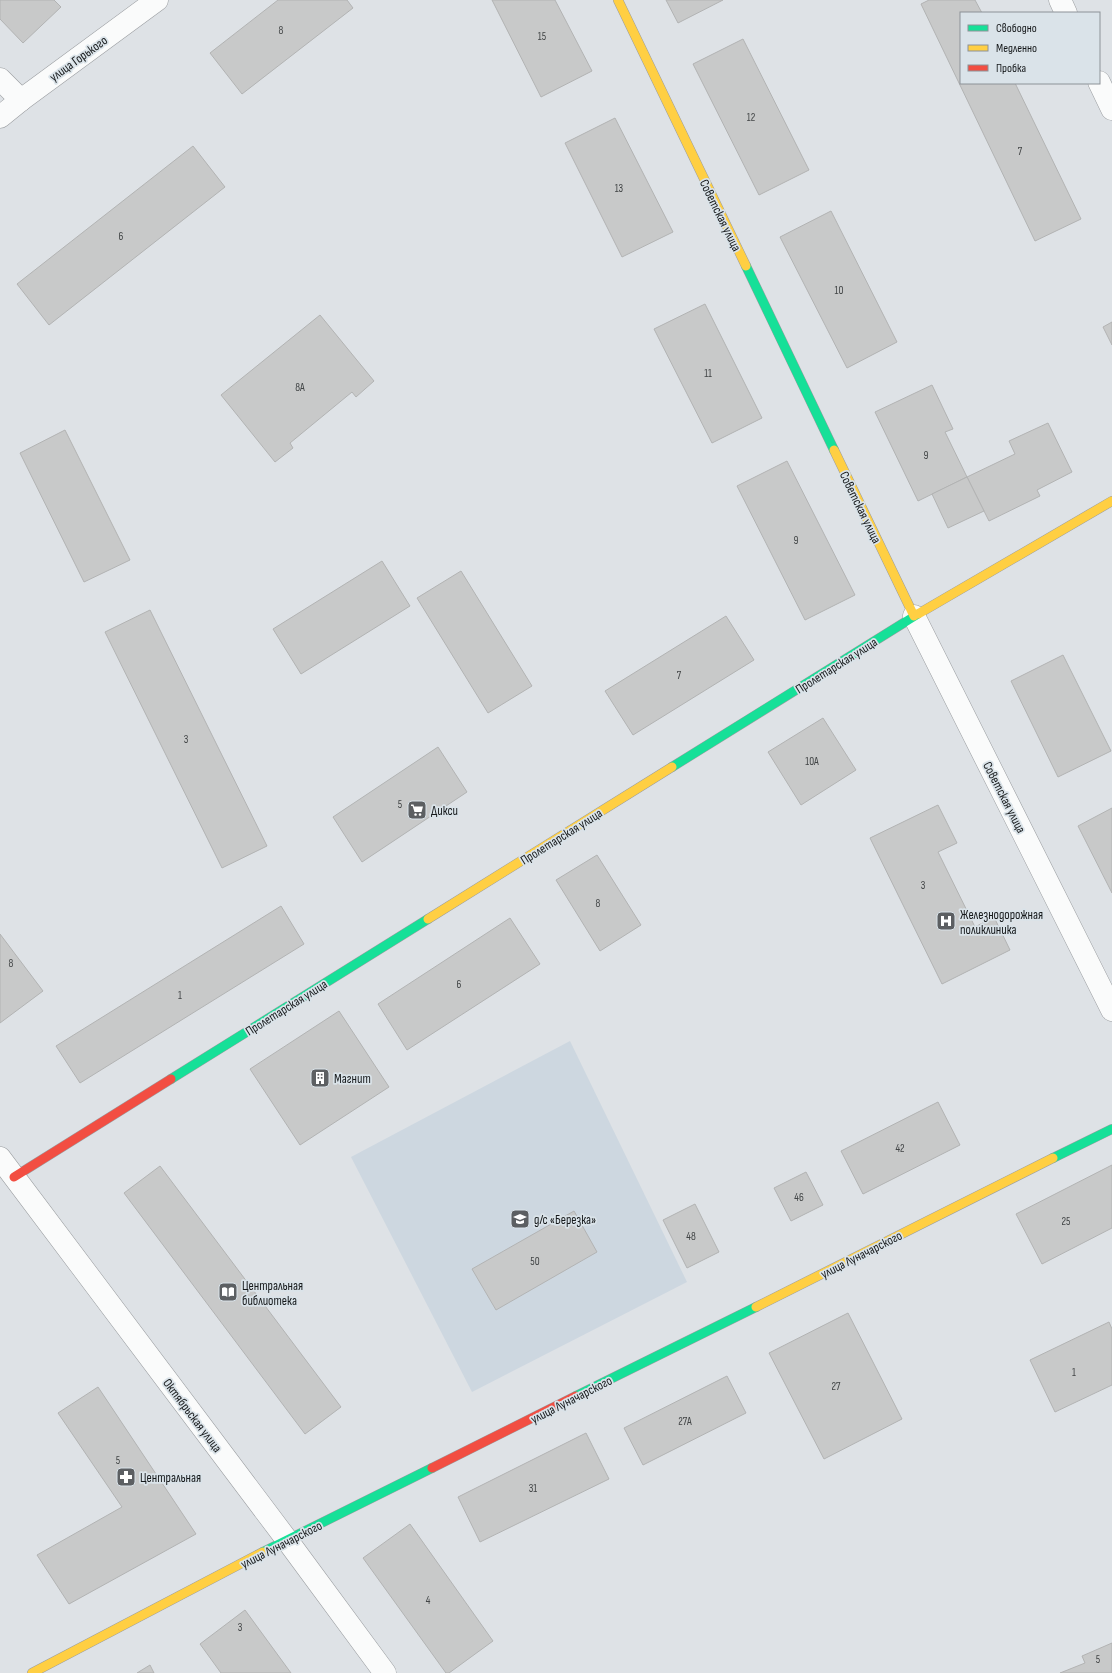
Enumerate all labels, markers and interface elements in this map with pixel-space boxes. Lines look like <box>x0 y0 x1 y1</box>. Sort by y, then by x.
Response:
legend <box>960 12 1100 84</box>
text: Свободно <box>996 21 1037 36</box>
house number: 8 <box>279 24 284 37</box>
house number: 15 <box>538 30 546 43</box>
street label: улица Горького <box>47 32 111 85</box>
text: Медленно <box>996 41 1037 56</box>
text: Пробка <box>996 61 1027 76</box>
house number: 12 <box>747 111 756 124</box>
house number: 7 <box>1018 145 1023 158</box>
street label: Советская улица <box>696 177 744 254</box>
house number: 13 <box>615 182 624 195</box>
house number: 6 <box>119 230 124 243</box>
house number: 10 <box>835 284 843 297</box>
house number: 11 <box>704 367 712 380</box>
house number: 8А <box>295 381 305 394</box>
house number: 9 <box>924 449 929 462</box>
street label: Советская улица <box>836 469 884 546</box>
house number: 9 <box>794 534 799 547</box>
street label: Пролетарская улица <box>793 634 880 697</box>
house number: 7 <box>677 669 682 682</box>
house number: 3 <box>184 733 189 746</box>
house number: 10А <box>805 755 819 768</box>
street label: Советская улица <box>979 759 1029 836</box>
house number: 5 <box>398 798 402 811</box>
supermarket icon: Дикси <box>406 799 428 821</box>
place label: Дикси <box>431 803 458 819</box>
street label: Пролетарская улица <box>518 805 605 868</box>
house number: 3 <box>921 879 926 892</box>
house number: 8 <box>596 897 601 910</box>
place label: Железнодорожная поликлиника <box>960 907 1043 938</box>
hospital icon: Железнодорожная поликлиника <box>935 910 957 932</box>
house number: 8 <box>9 957 14 970</box>
street label: Пролетарская улица <box>243 976 330 1039</box>
house number: 6 <box>457 978 462 991</box>
house number: 1 <box>178 989 182 1002</box>
building icon: Магнит <box>309 1067 331 1089</box>
place label: Магнит <box>334 1071 371 1087</box>
house number: 42 <box>895 1142 905 1155</box>
house number: 46 <box>794 1191 804 1204</box>
school or university icon: д/с «Березка» <box>509 1208 531 1230</box>
place label: д/с «Березка» <box>534 1212 596 1228</box>
house number: 25 <box>1062 1215 1070 1228</box>
street label: улица Луначарского <box>818 1227 905 1282</box>
house number: 48 <box>686 1230 696 1243</box>
house number: 50 <box>530 1255 540 1268</box>
place label: Центральная библиотека <box>242 1278 303 1309</box>
library icon: Центральная библиотека <box>217 1281 239 1303</box>
house number: 1 <box>1072 1366 1076 1379</box>
street label: улица Луначарского <box>528 1372 615 1427</box>
street label: Октябрьская улица <box>159 1376 225 1456</box>
house number: 27 <box>832 1380 841 1393</box>
house number: 27А <box>678 1415 692 1428</box>
house number: 5 <box>116 1454 120 1467</box>
pharmacy icon: Центральная <box>115 1466 137 1488</box>
place label: Центральная <box>140 1470 201 1486</box>
house number: 31 <box>529 1482 537 1495</box>
street label: улица Луначарского <box>238 1517 325 1572</box>
house number: 4 <box>426 1594 431 1607</box>
house number: 3 <box>238 1621 243 1634</box>
house number: 5 <box>1096 1653 1100 1666</box>

